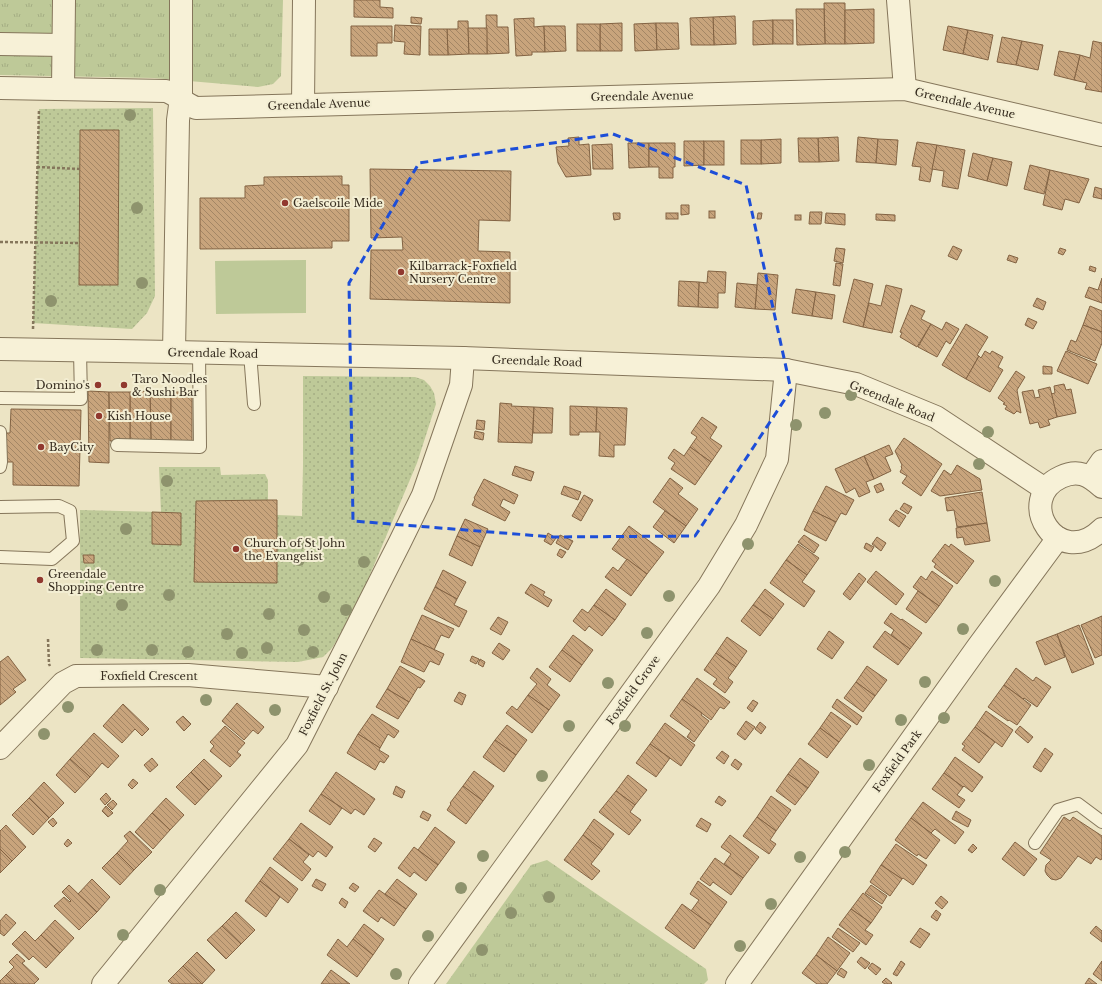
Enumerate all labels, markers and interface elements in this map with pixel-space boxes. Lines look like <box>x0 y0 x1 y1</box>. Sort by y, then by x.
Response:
street label: Greendale Avenue <box>913 85 1017 121</box>
street label: Greendale Avenue <box>590 88 694 104</box>
street label: Greendale Avenue <box>267 95 371 113</box>
place label: Gaelscoile Mide <box>293 196 383 210</box>
marker: Gaelscoile Mide <box>280 198 290 208</box>
place label: Kilbarrack-Foxfield Nursery Centre <box>409 259 518 286</box>
marker: Kilbarrack-Foxfield Nursery Centre <box>396 267 406 277</box>
street label: Greendale Road <box>168 345 259 361</box>
street label: Greendale Road <box>491 352 583 370</box>
place label: Taro Noodles & Sushi Bar <box>132 372 208 399</box>
place label: Domino's <box>36 378 90 392</box>
street label: Greendale Road <box>847 378 937 425</box>
marker: Domino's <box>93 380 103 390</box>
marker: Taro Noodles & Sushi Bar <box>119 380 129 390</box>
place label: Kish House <box>107 409 171 423</box>
marker: Kish House <box>94 411 104 421</box>
place label: BayCity <box>49 440 94 454</box>
marker: BayCity <box>36 442 46 452</box>
place label: Church of St John the Evangelist <box>244 536 346 563</box>
marker: Church of St John the Evangelist <box>231 544 241 554</box>
place label: Greendale Shopping Centre <box>48 567 144 594</box>
marker: Greendale Shopping Centre <box>35 575 45 585</box>
street label: Foxfield St. John <box>296 650 350 738</box>
street label: Foxfield Grove <box>603 652 663 728</box>
street label: Foxfield Crescent <box>100 669 199 683</box>
street label: Foxfield Park <box>870 727 924 795</box>

